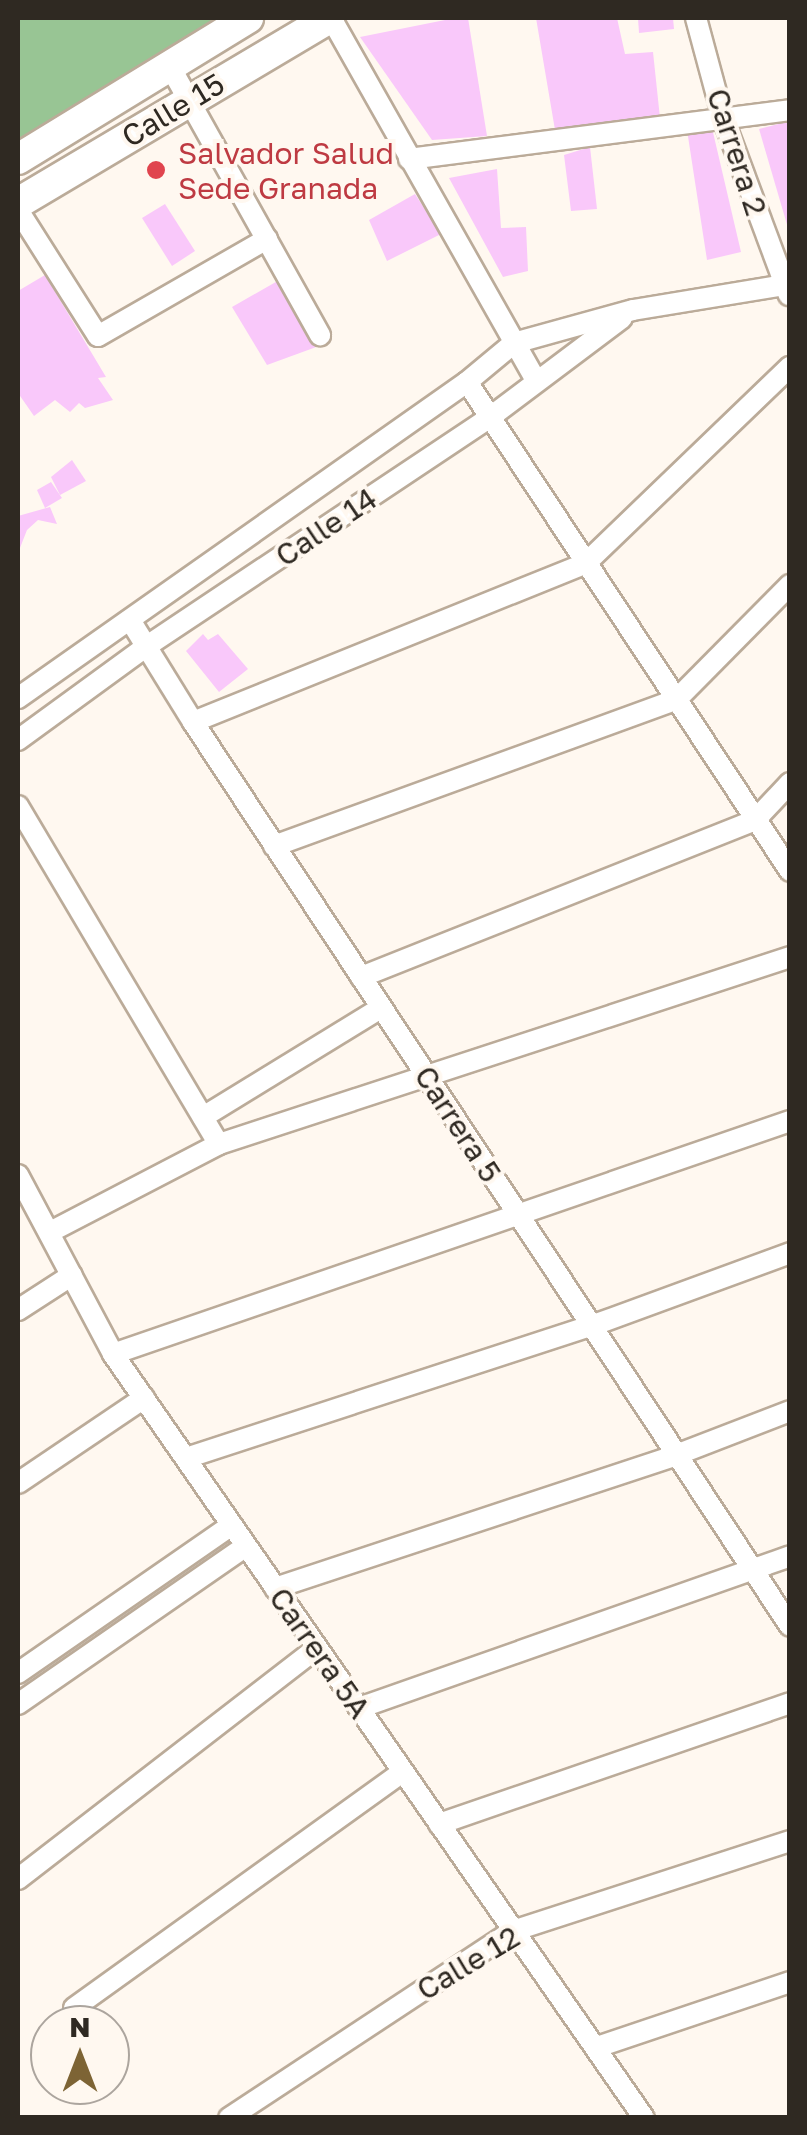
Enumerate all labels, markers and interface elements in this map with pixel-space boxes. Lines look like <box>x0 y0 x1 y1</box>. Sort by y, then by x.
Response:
street label: Calle 15 <box>115 65 231 155</box>
street label: Carrera 2 <box>700 84 774 220</box>
place label: Salvador Salud Sede Granada <box>178 135 394 206</box>
marker: Salvador Salud Sede Granada <box>143 157 169 183</box>
street label: Calle 14 <box>269 480 383 574</box>
street label: Carrera 5 <box>407 1059 509 1189</box>
street label: Carrera 5A <box>262 1581 378 1725</box>
street label: Calle 12 <box>410 1918 526 2008</box>
north arrow <box>30 2005 130 2105</box>
text: N <box>69 2010 91 2043</box>

